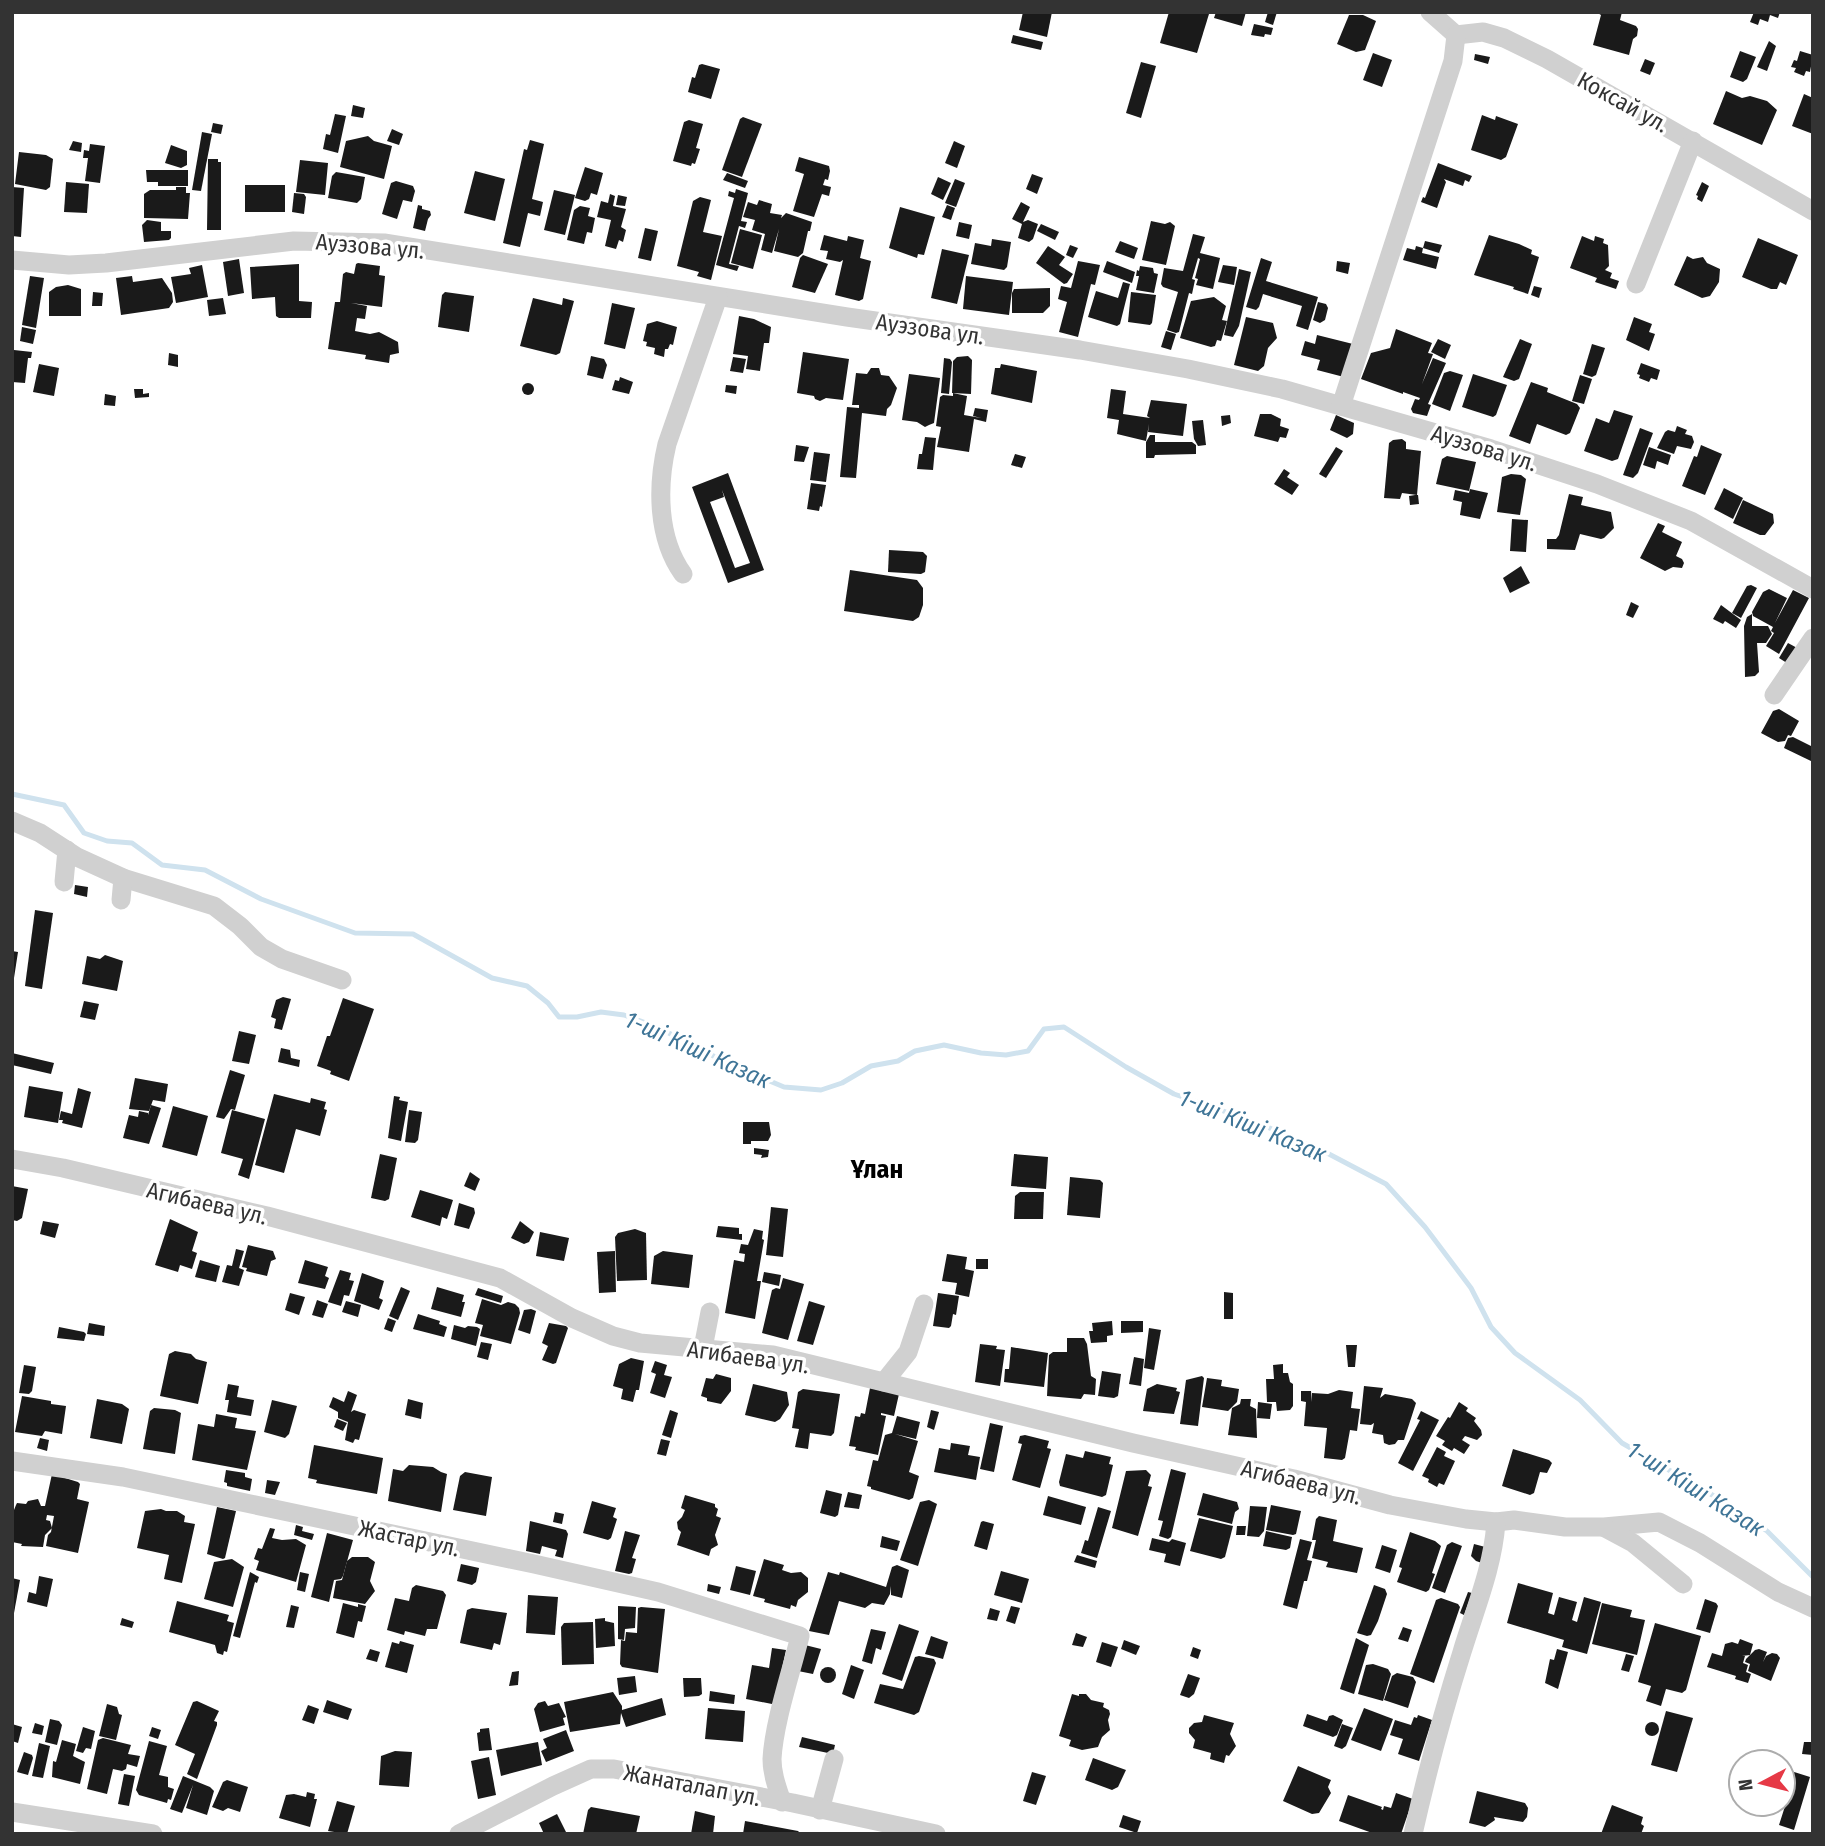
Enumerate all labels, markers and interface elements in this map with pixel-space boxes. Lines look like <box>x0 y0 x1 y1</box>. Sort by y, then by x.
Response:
street label: Коксай ул. <box>1572 66 1674 138</box>
street label: Ауэзова ул. <box>315 227 425 265</box>
street label: Ауэзова ул. <box>874 308 986 350</box>
street label: Ауэзова ул. <box>1428 419 1540 477</box>
water label: 1-ші Кіші Казак <box>621 1005 776 1095</box>
water label: 1-ші Кіші Казак <box>1175 1084 1331 1168</box>
district label: Ұлан <box>850 1154 903 1185</box>
street label: Агибаева ул. <box>144 1176 270 1230</box>
street label: Агибаева ул. <box>685 1335 811 1379</box>
water label: 1-ші Кіші Казак <box>1622 1436 1770 1543</box>
street label: Агибаева ул. <box>1238 1454 1364 1510</box>
street label: Жастар ул. <box>356 1514 462 1562</box>
north arrow <box>1727 1748 1797 1818</box>
street label: Жанаталап ул. <box>621 1758 763 1812</box>
text: N <box>1734 1778 1758 1792</box>

